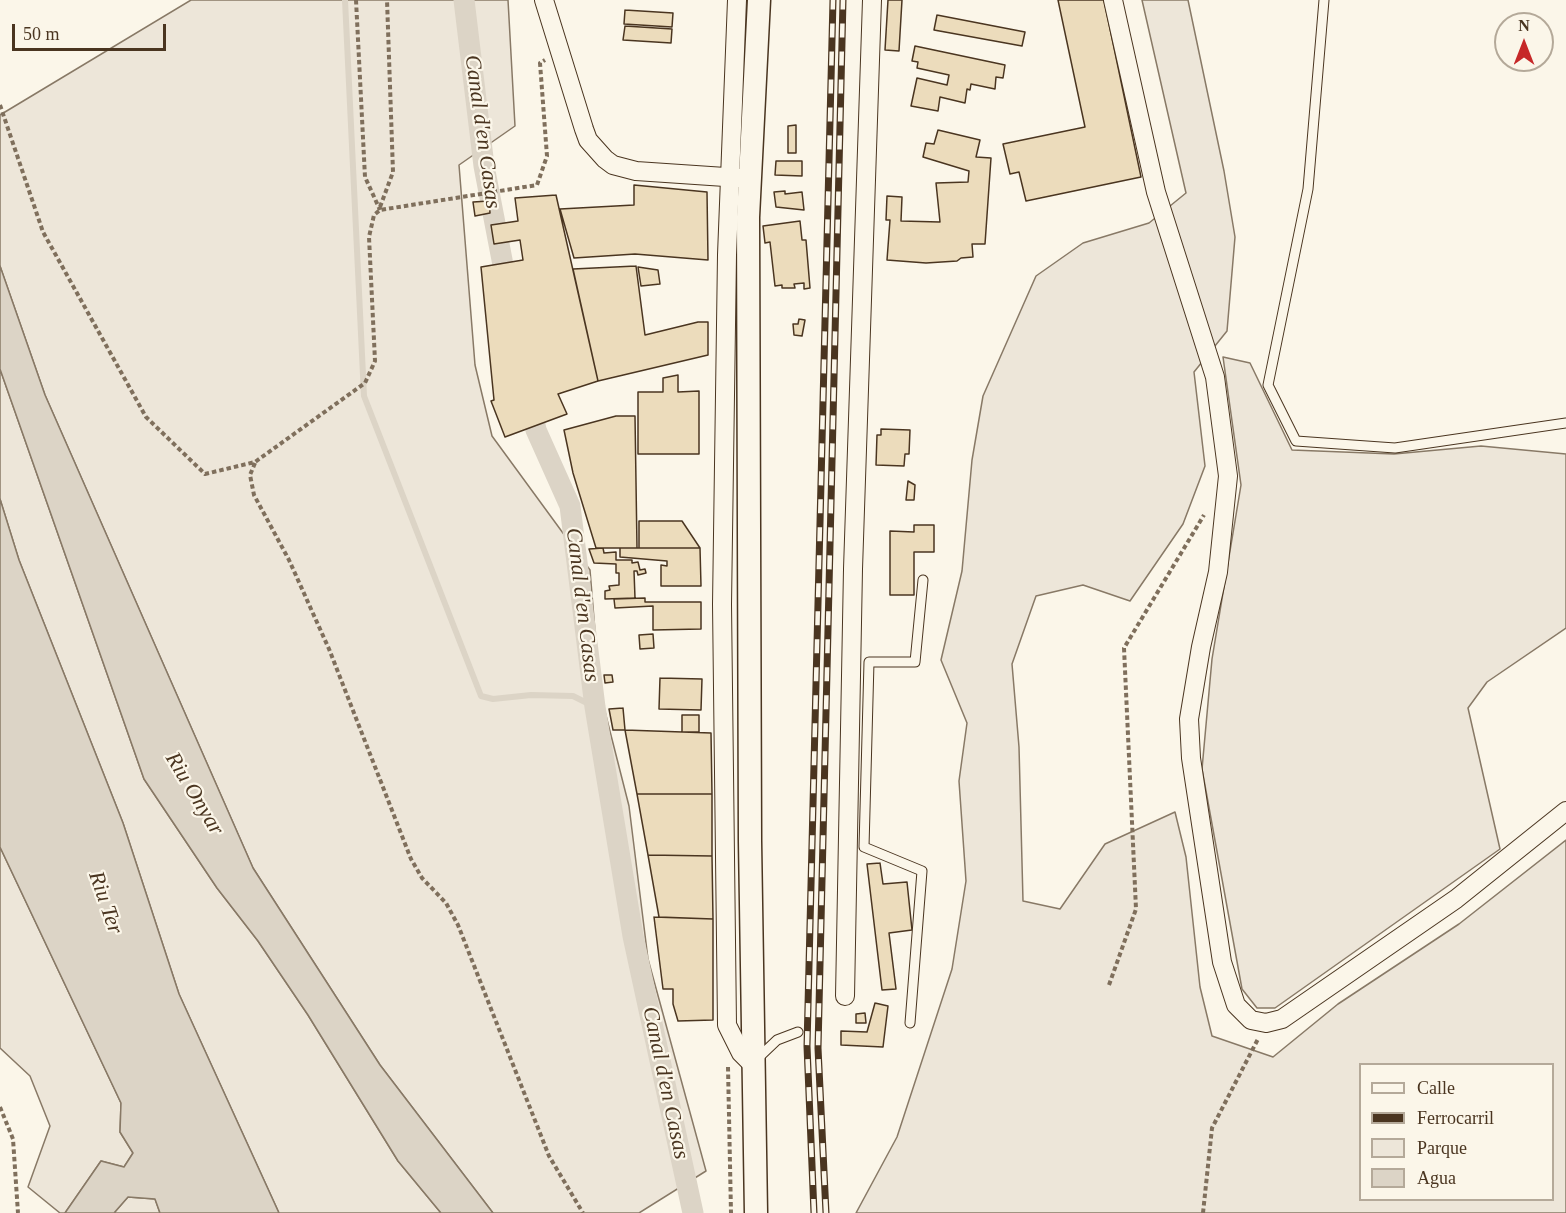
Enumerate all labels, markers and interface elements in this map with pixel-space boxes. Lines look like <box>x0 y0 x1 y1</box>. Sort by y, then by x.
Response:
scale bar <box>15 12 170 50</box>
north arrow <box>1494 12 1554 72</box>
text: N <box>1518 17 1530 34</box>
text: 50 m <box>23 24 60 44</box>
water label: Canal d'en Casas <box>458 53 506 211</box>
water label: Canal d'en Casas <box>559 526 605 684</box>
water label: Riu Onyar <box>159 748 229 840</box>
water label: Riu Ter <box>82 868 128 938</box>
water label: Canal d'en Casas <box>636 1004 694 1162</box>
legend <box>1359 1063 1554 1201</box>
text: Calle <box>1417 1078 1455 1098</box>
text: Ferrocarril <box>1417 1108 1494 1128</box>
text: Parque <box>1417 1138 1467 1158</box>
text: Agua <box>1417 1168 1456 1188</box>

